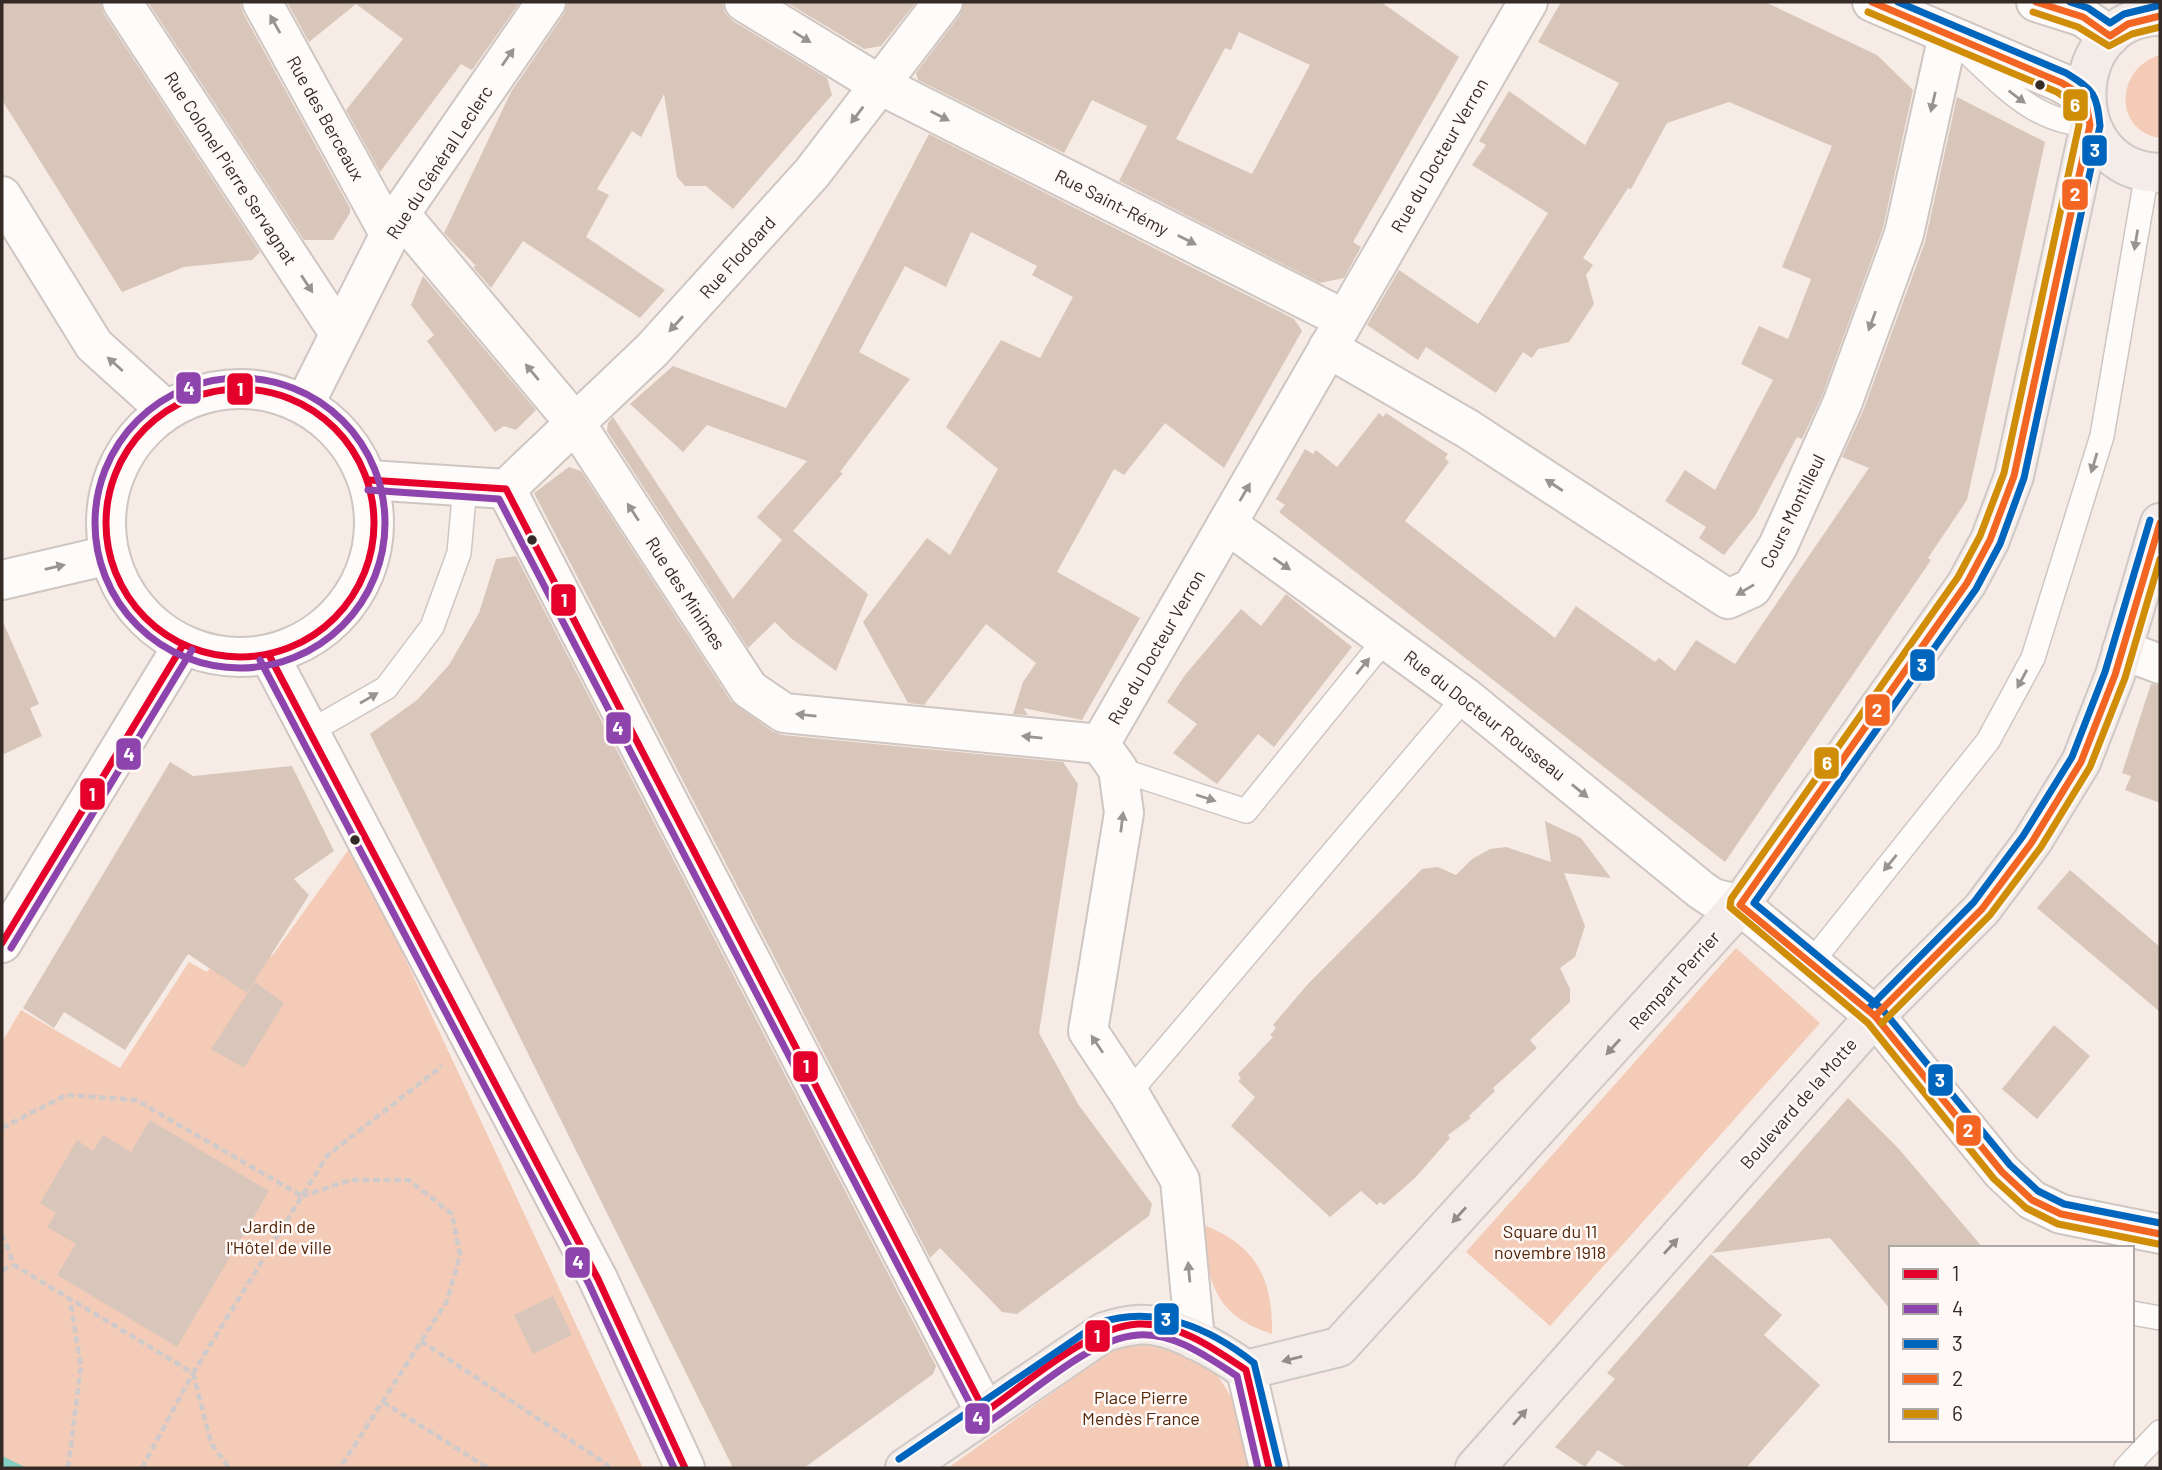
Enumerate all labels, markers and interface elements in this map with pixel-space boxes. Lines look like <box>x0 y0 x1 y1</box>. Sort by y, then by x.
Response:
one-way arrow <box>269 14 281 34</box>
one-way arrow <box>793 31 812 44</box>
one-way arrow <box>501 48 515 66</box>
street label: Rue des Berceaux <box>283 52 370 184</box>
street label: Rue Colonel Pierre Servagnat <box>160 67 302 269</box>
street label: Rue du Docteur Verron <box>1386 74 1492 236</box>
unlabelled marker <box>2033 78 2047 92</box>
street label: Rue du Général Leclerc <box>381 81 497 243</box>
line badge: 6 <box>2062 88 2089 122</box>
one-way arrow <box>2008 89 2026 104</box>
one-way arrow <box>1927 91 1938 113</box>
text: 6 <box>2070 93 2080 116</box>
one-way arrow <box>849 105 864 123</box>
one-way arrow <box>931 109 951 121</box>
line badge: 3 <box>2081 134 2108 167</box>
text: 3 <box>2090 138 2100 161</box>
street label: Rue Saint-Rémy <box>1051 164 1173 240</box>
line badge: 2 <box>2061 178 2089 211</box>
text: 2 <box>2070 182 2080 205</box>
street label: Rue Flodoard <box>694 211 780 303</box>
one-way arrow <box>2130 229 2141 251</box>
one-way arrow <box>1177 235 1197 246</box>
one-way arrow <box>300 275 314 293</box>
one-way arrow <box>1867 310 1878 331</box>
one-way arrow <box>669 315 685 332</box>
one-way arrow <box>106 356 124 372</box>
one-way arrow <box>525 364 540 381</box>
line badge: 4 <box>175 371 202 405</box>
line badge: 1 <box>226 372 254 406</box>
text: 4 <box>183 376 195 399</box>
text: 1 <box>237 377 243 400</box>
street label: Cours Montilleul <box>1755 450 1829 572</box>
one-way arrow <box>2088 453 2098 474</box>
one-way arrow <box>1545 478 1563 492</box>
one-way arrow <box>1239 483 1251 502</box>
one-way arrow <box>627 502 640 521</box>
unlabelled marker <box>525 533 539 547</box>
street label: Rue des Minimes <box>641 533 731 653</box>
one-way arrow <box>1273 557 1291 571</box>
one-way arrow <box>45 562 67 573</box>
street label: Rue du Docteur Verron <box>1103 566 1209 728</box>
line badge: 1 <box>550 583 577 617</box>
one-way arrow <box>1735 583 1755 596</box>
text: 1 <box>561 588 567 611</box>
street label: Rue du Docteur Rousseau <box>1400 645 1570 785</box>
line badge: 3 <box>1909 648 1936 682</box>
text: 3 <box>1917 653 1927 676</box>
one-way arrow <box>1355 658 1370 675</box>
one-way arrow <box>2016 669 2028 688</box>
one-way arrow <box>359 692 378 704</box>
line badge: 2 <box>1864 693 1891 727</box>
text: 2 <box>1872 698 1882 721</box>
one-way arrow <box>795 709 817 720</box>
line badge: 4 <box>605 711 632 745</box>
text: 4 <box>612 716 624 739</box>
one-way arrow <box>1021 731 1043 742</box>
line badge: 4 <box>115 737 142 771</box>
text: 4 <box>123 742 135 765</box>
line badge: 6 <box>1813 746 1840 780</box>
text: 6 <box>1822 751 1832 774</box>
line badge: 1 <box>79 777 106 811</box>
text: 1 <box>89 782 95 805</box>
one-way arrow <box>1570 783 1588 798</box>
one-way arrow <box>1196 793 1217 804</box>
one-way arrow <box>1117 811 1128 833</box>
unlabelled marker <box>348 833 362 847</box>
one-way arrow <box>1883 854 1898 872</box>
street label: Rempart Perrier <box>1624 926 1724 1034</box>
street label: Boulevard de la Motte <box>1735 1033 1861 1173</box>
one-way arrow <box>1090 1035 1104 1053</box>
one-way arrow <box>1605 1038 1621 1056</box>
line badge: 1 <box>792 1050 819 1083</box>
text: 1 <box>803 1054 809 1077</box>
line badge: 3 <box>1927 1063 1954 1097</box>
text: 3 <box>1935 1068 1945 1091</box>
line badge: 2 <box>1955 1114 1982 1147</box>
text: 2 <box>1963 1118 1973 1141</box>
one-way arrow <box>1452 1206 1468 1223</box>
park label: Jardin de l'Hôtel de ville <box>226 1215 332 1258</box>
park label: Square du 11 novembre 1918 <box>1494 1220 1606 1263</box>
one-way arrow <box>1663 1238 1678 1255</box>
line badge: 4 <box>564 1246 591 1279</box>
legend <box>1889 1246 2134 1442</box>
text: 4 <box>572 1250 584 1273</box>
text: 1 <box>1952 1260 1959 1285</box>
one-way arrow <box>1183 1261 1194 1283</box>
text: 4 <box>1952 1295 1964 1320</box>
line badge: 3 <box>1153 1302 1180 1336</box>
text: 3 <box>1161 1307 1171 1330</box>
line badge: 1 <box>1084 1319 1111 1353</box>
text: 1 <box>1094 1324 1100 1347</box>
text: 3 <box>1952 1330 1963 1355</box>
one-way arrow <box>1280 1354 1302 1365</box>
text: 2 <box>1952 1365 1963 1390</box>
park label: Place Pierre Mendès France <box>1082 1386 1200 1429</box>
text: 6 <box>1952 1400 1963 1425</box>
line badge: 4 <box>964 1402 991 1435</box>
text: 4 <box>972 1406 984 1429</box>
one-way arrow <box>1512 1408 1528 1426</box>

